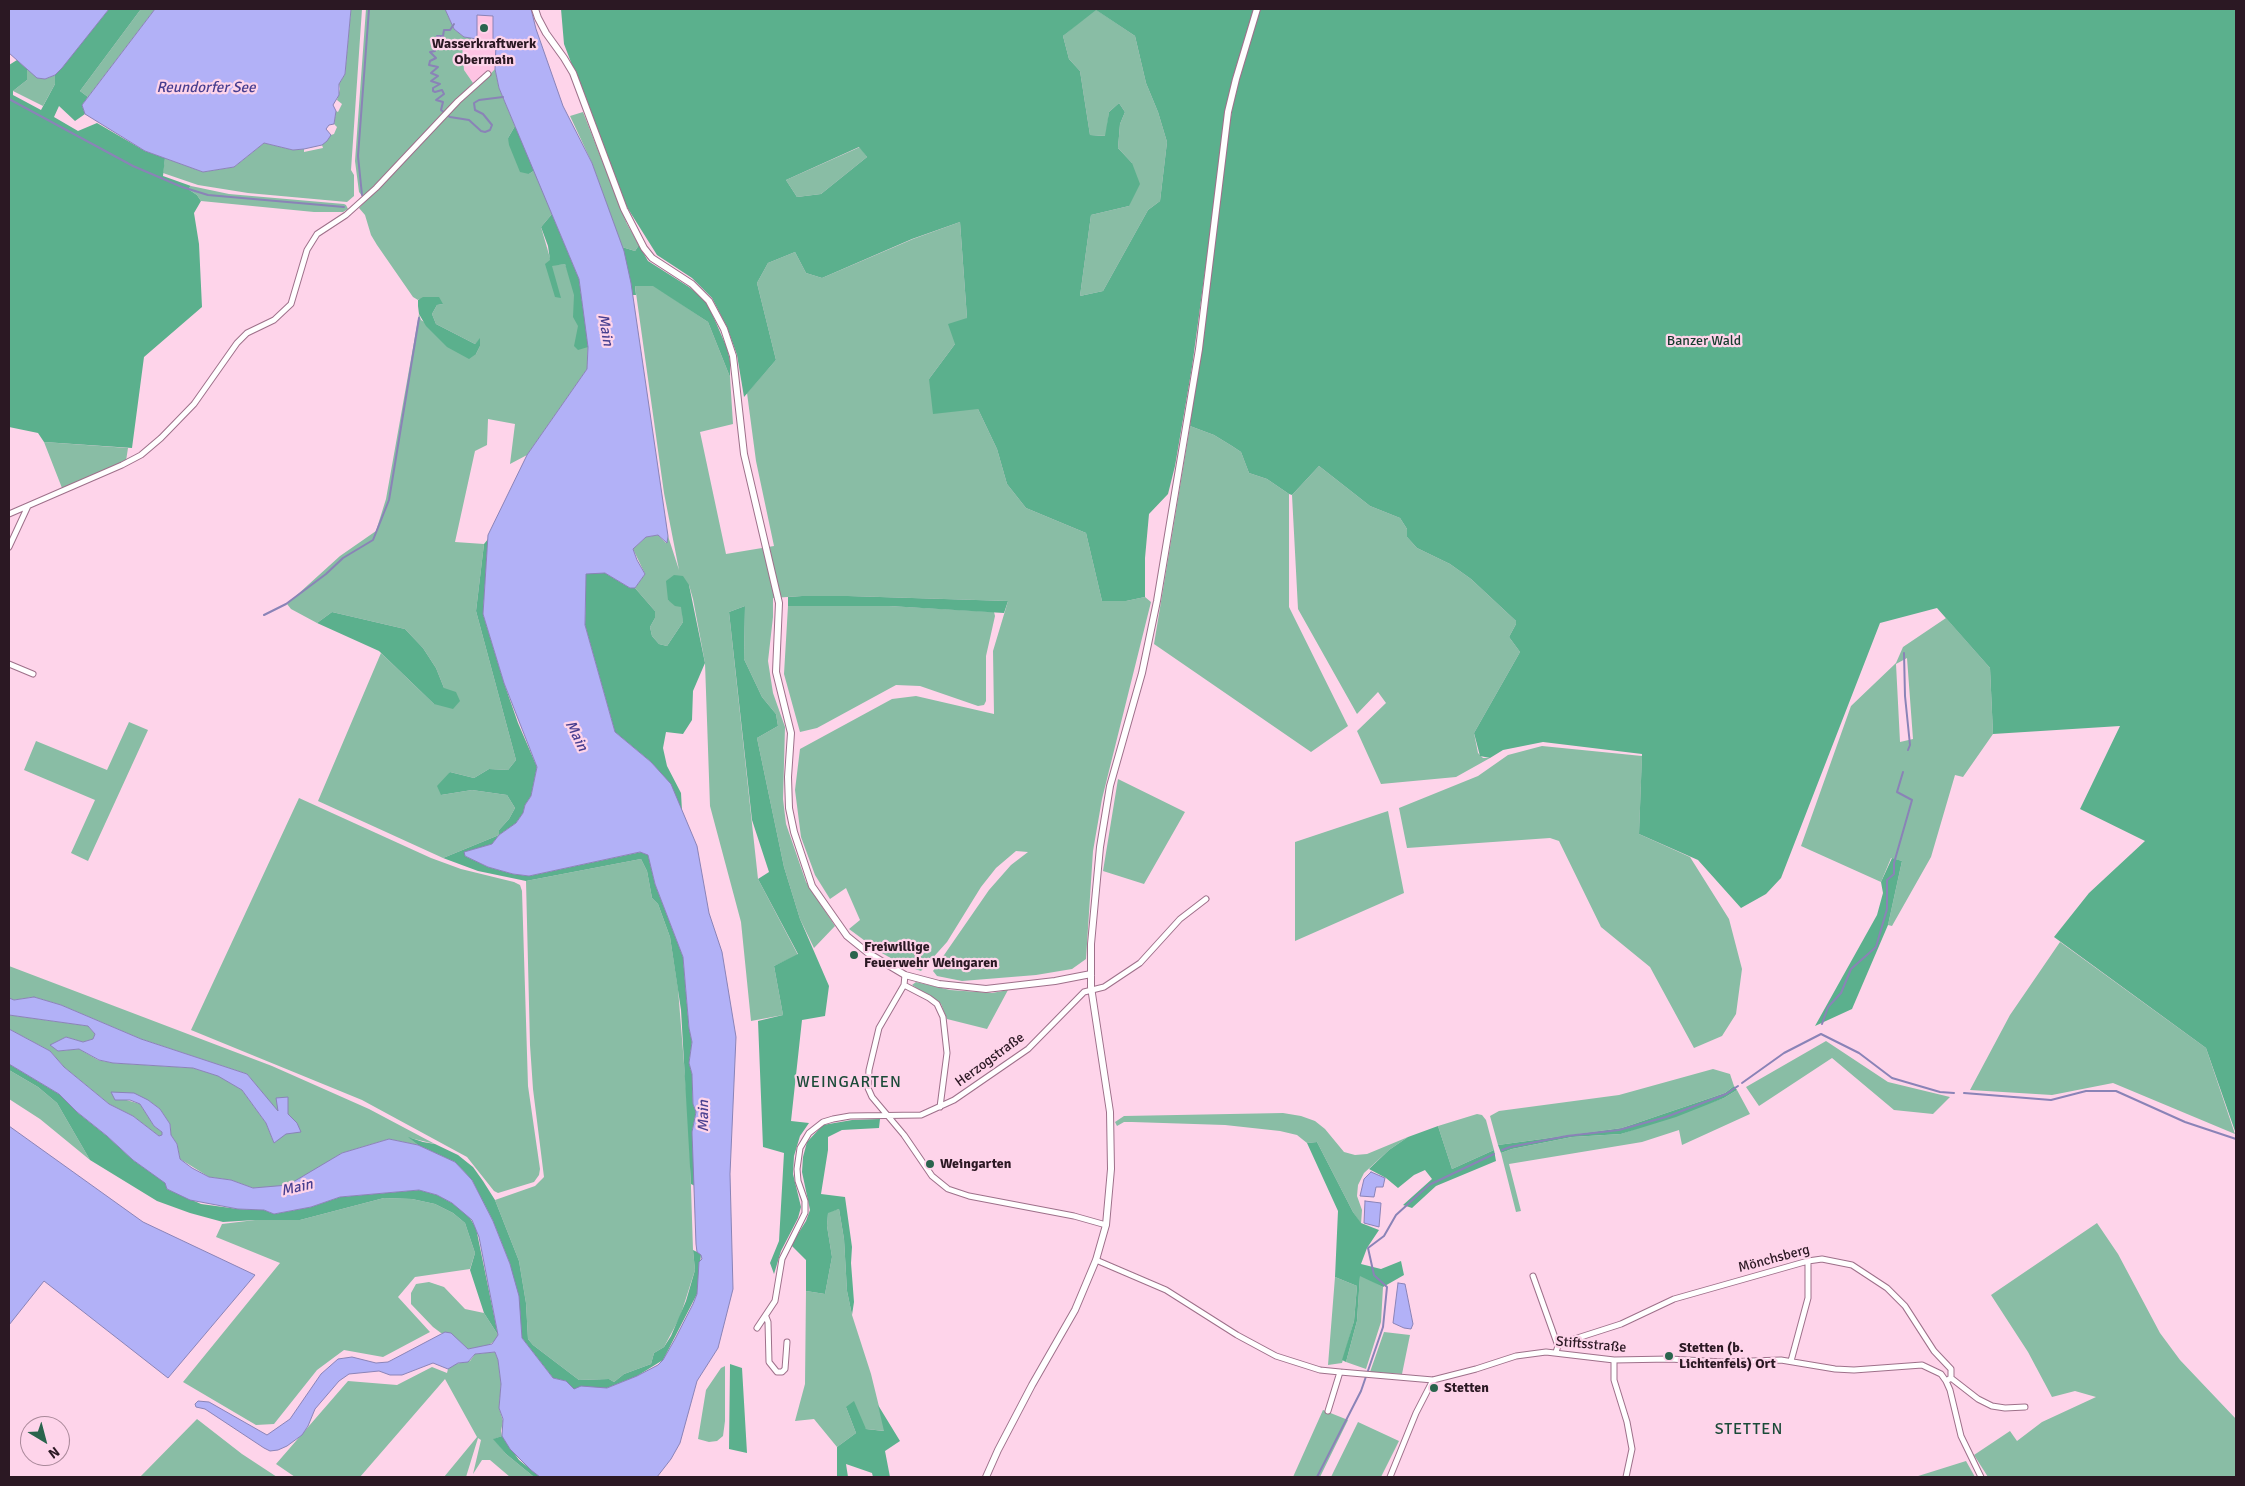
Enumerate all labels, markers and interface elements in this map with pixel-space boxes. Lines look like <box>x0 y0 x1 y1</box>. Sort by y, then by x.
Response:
marker: Wasserkraftwerk Obermain <box>478 22 490 34</box>
place label: Wasserkraftwerk Obermain <box>432 36 536 68</box>
water label: Reundorfer See <box>157 79 255 97</box>
water label: Main <box>593 313 617 347</box>
park label: Banzer Wald <box>1667 333 1741 349</box>
water label: Main <box>561 718 591 754</box>
place label: Freiwillige Feuerwehr Weingaren <box>864 939 998 972</box>
marker: Freiwillige Feuerwehr Weingaren <box>848 949 860 961</box>
street label: Herzogstraße <box>952 1029 1028 1091</box>
district label: WEINGARTEN <box>795 1073 903 1093</box>
water label: Main <box>695 1100 713 1132</box>
place label: Weingarten <box>940 1156 1011 1172</box>
marker: Weingarten <box>924 1158 936 1170</box>
water label: Main <box>279 1176 315 1200</box>
street label: Mönchsberg <box>1736 1241 1812 1277</box>
street label: Stiftsstraße <box>1555 1334 1627 1356</box>
place label: Stetten (b. Lichtenfels) Ort <box>1679 1340 1776 1372</box>
marker: Stetten (b. Lichtenfels) Ort <box>1663 1350 1675 1362</box>
place label: Stetten <box>1444 1380 1489 1396</box>
marker: Stetten <box>1428 1382 1440 1394</box>
north arrow <box>20 1416 70 1466</box>
district label: STETTEN <box>1714 1420 1784 1440</box>
text: N <box>45 1443 63 1462</box>

